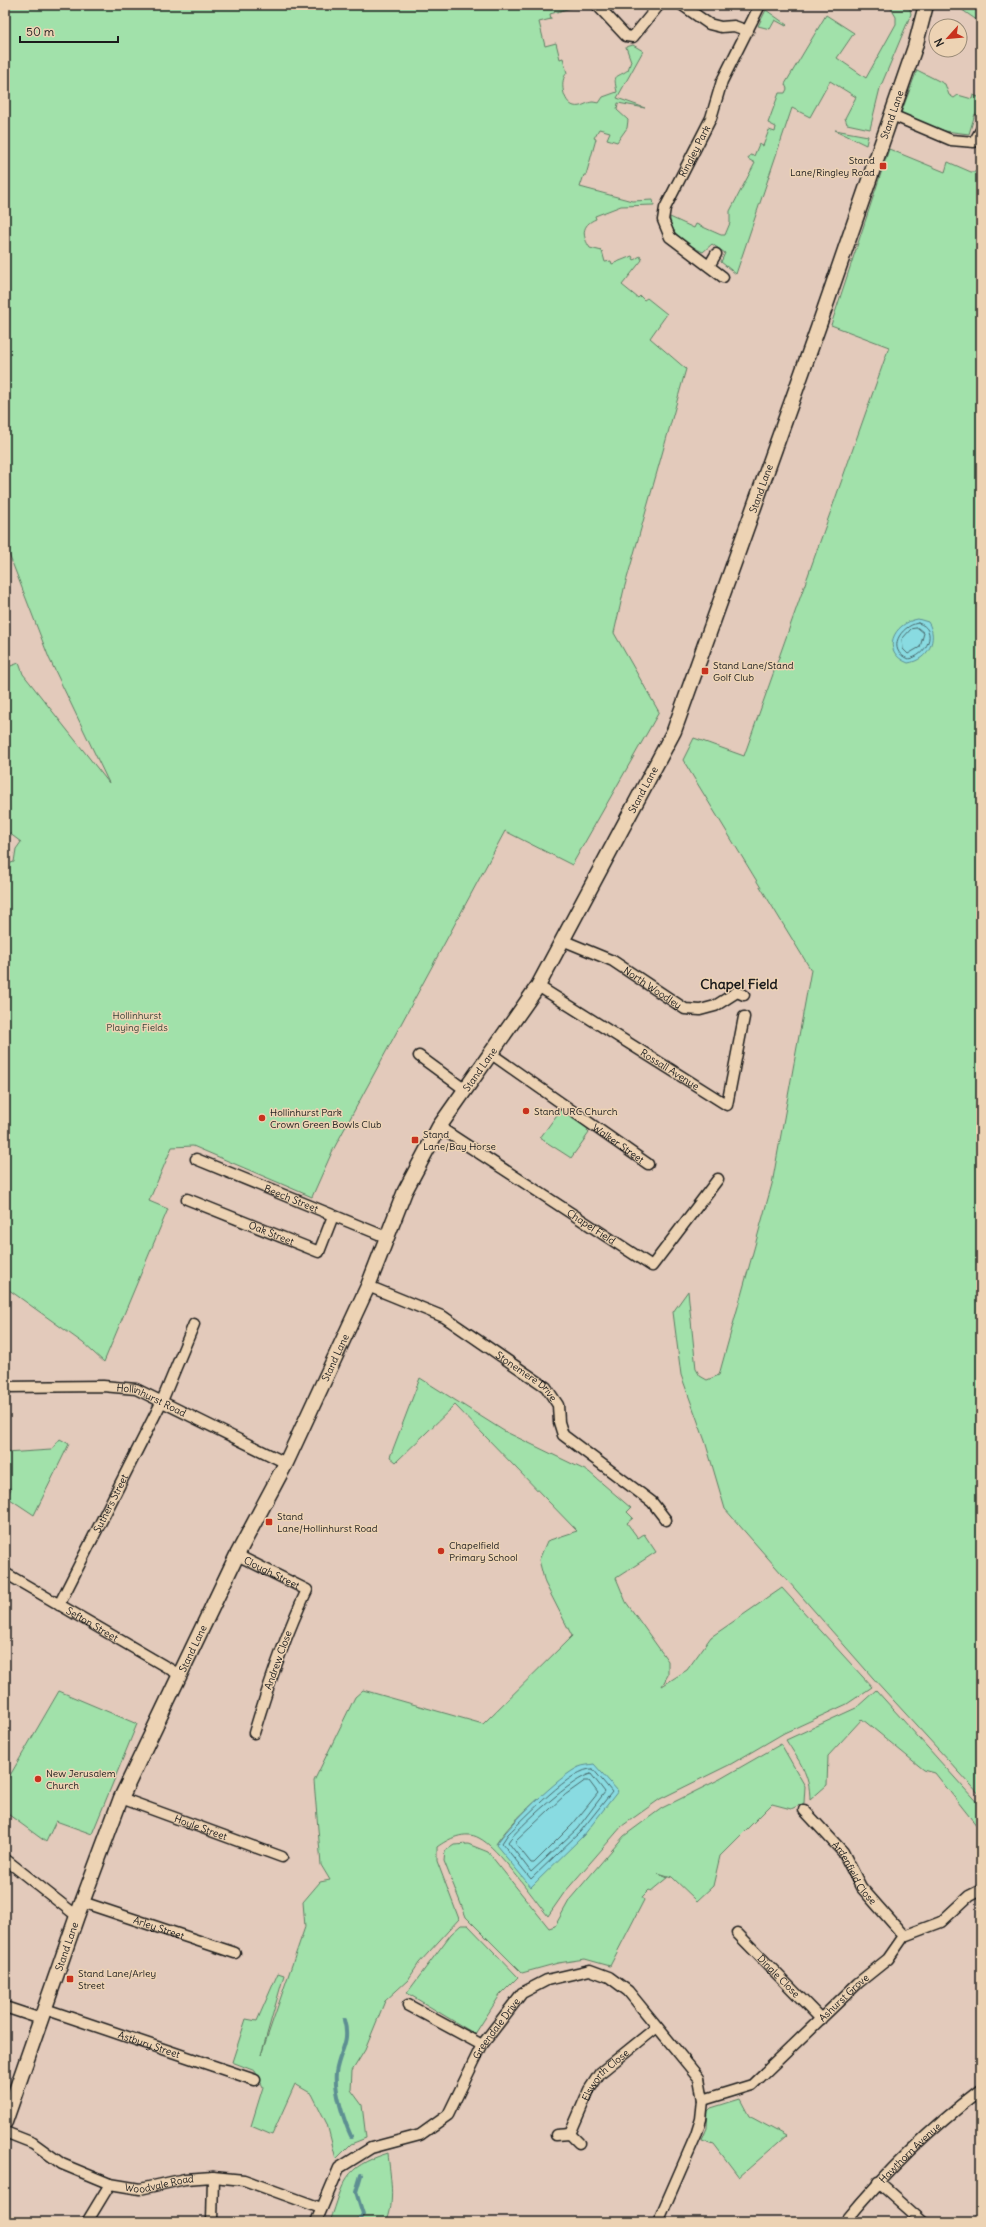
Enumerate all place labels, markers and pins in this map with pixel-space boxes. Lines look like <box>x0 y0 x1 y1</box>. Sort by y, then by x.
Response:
place label: Stand Lane/Ringley Road <box>790 154 875 179</box>
marker: Stand Lane/Ringley Road <box>878 161 888 171</box>
place label: Stand Lane/Stand Golf Club <box>713 659 794 684</box>
marker: Stand Lane/Stand Golf Club <box>700 666 710 676</box>
place label: Stand URC Church <box>534 1105 618 1118</box>
place label: Hollinhurst Park Crown Green Bowls Club <box>270 1106 382 1131</box>
marker: Stand URC Church <box>521 1106 531 1116</box>
marker: Hollinhurst Park Crown Green Bowls Club <box>257 1113 267 1123</box>
place label: Stand Lane/Bay Horse <box>423 1128 496 1153</box>
marker: Stand Lane/Bay Horse <box>410 1135 420 1145</box>
place label: Stand Lane/Hollinhurst Road <box>277 1510 378 1535</box>
marker: Stand Lane/Hollinhurst Road <box>264 1517 274 1527</box>
place label: Chapelfield Primary School <box>449 1539 518 1564</box>
marker: Chapelfield Primary School <box>436 1546 446 1556</box>
place label: New Jerusalem Church <box>46 1767 116 1792</box>
marker: New Jerusalem Church <box>33 1774 43 1784</box>
place label: Stand Lane/Arley Street <box>78 1967 156 1992</box>
marker: Stand Lane/Arley Street <box>65 1974 75 1984</box>

